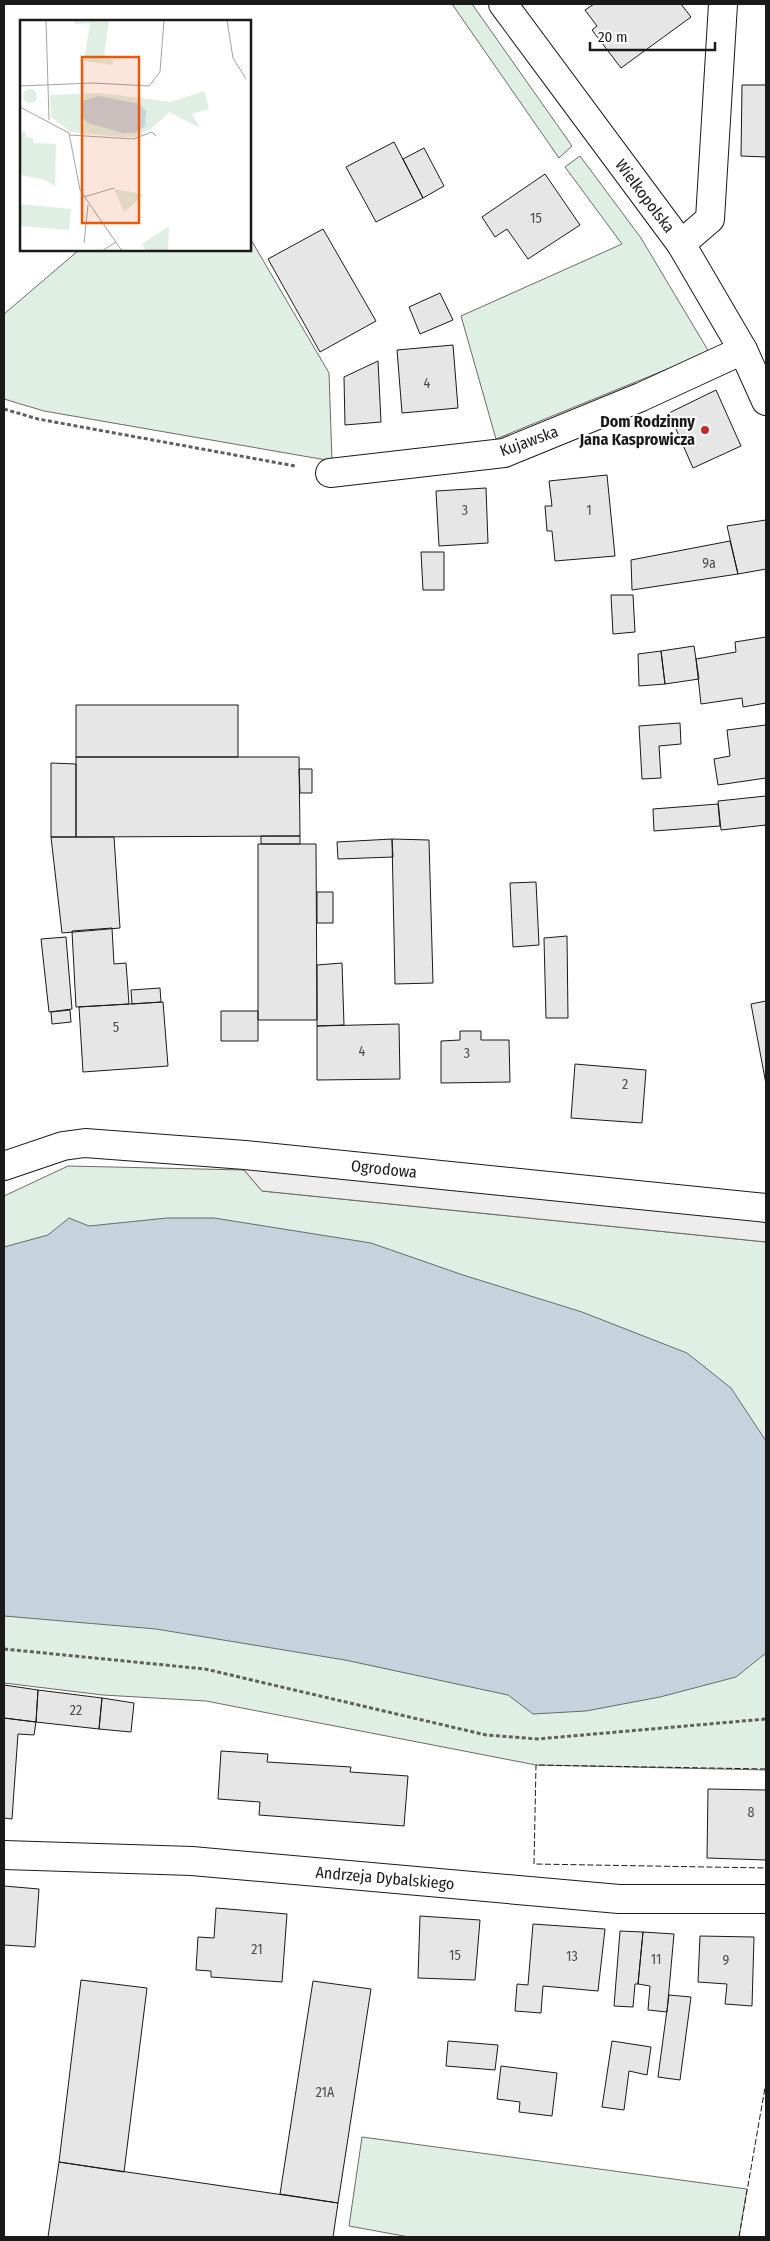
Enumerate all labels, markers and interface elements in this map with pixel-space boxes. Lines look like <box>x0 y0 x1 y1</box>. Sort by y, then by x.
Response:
inset map <box>20 20 251 251</box>
scale bar <box>590 20 715 52</box>
text: 20 m <box>598 28 628 46</box>
street label: Wielkopolska <box>611 156 679 237</box>
house number: 15 <box>530 210 542 227</box>
house number: 4 <box>424 375 431 392</box>
place label: Dom Rodzinny Jana Kasprowicza <box>578 412 695 449</box>
street label: Kujawska <box>497 422 561 460</box>
marker: Dom Rodzinny Jana Kasprowicza <box>699 424 711 436</box>
house number: 3 <box>462 502 468 519</box>
house number: 1 <box>586 502 592 519</box>
house number: 9a <box>702 555 716 572</box>
house number: 5 <box>113 1019 119 1036</box>
house number: 4 <box>359 1043 366 1060</box>
house number: 3 <box>464 1045 470 1062</box>
house number: 2 <box>622 1076 628 1093</box>
street label: Ogrodowa <box>350 1156 418 1182</box>
house number: 22 <box>70 1702 82 1719</box>
house number: 8 <box>748 1804 755 1821</box>
street label: Andrzeja Dybalskiego <box>315 1862 455 1894</box>
house number: 21 <box>251 1941 263 1958</box>
house number: 15 <box>449 1947 461 1964</box>
house number: 13 <box>566 1948 578 1965</box>
house number: 11 <box>651 1951 661 1968</box>
house number: 9 <box>723 1952 730 1969</box>
house number: 21A <box>316 2084 335 2101</box>

